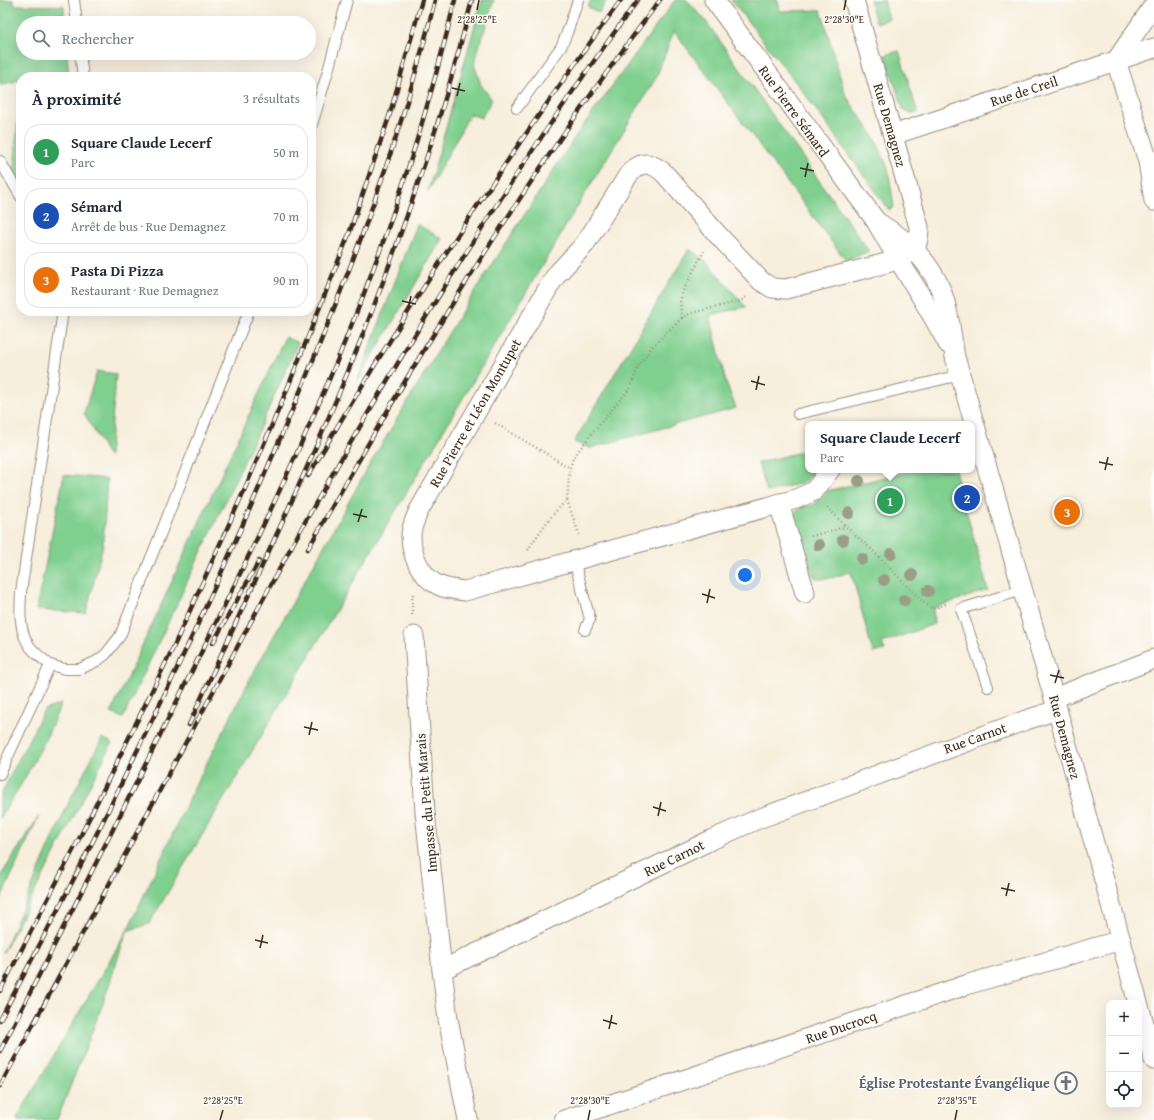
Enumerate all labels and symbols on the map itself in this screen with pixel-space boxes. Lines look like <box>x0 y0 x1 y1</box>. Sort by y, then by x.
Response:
text: 2°28'25"E <box>457 12 497 27</box>
text: 2°28'30"E <box>824 12 864 27</box>
street label: Rue Pierre Sémard <box>754 61 834 161</box>
street label: Rue de Creil <box>988 71 1060 111</box>
street label: Rue Demagnez <box>869 81 911 169</box>
street label: Rue Pierre et Léon Montupet <box>424 335 526 491</box>
pin: 2 <box>954 483 980 513</box>
pin: 1 <box>877 486 903 516</box>
pin: 3 <box>1054 497 1080 527</box>
your location <box>735 565 755 585</box>
street label: Rue Demagnez <box>1044 693 1086 781</box>
street label: Rue Carnot <box>941 717 1009 759</box>
street label: Impasse du Petit Marais <box>410 733 442 873</box>
street label: Rue Carnot <box>640 835 708 881</box>
street label: Rue Ducrocq <box>803 1005 880 1048</box>
church icon: Église Protestante Évangélique <box>1053 1070 1079 1096</box>
place label: Église Protestante Évangélique <box>859 1073 1050 1093</box>
text: 2°28'25"E <box>203 1093 243 1108</box>
text: 2°28'30"E <box>570 1093 610 1108</box>
text: 2°28'35"E <box>937 1093 977 1108</box>

